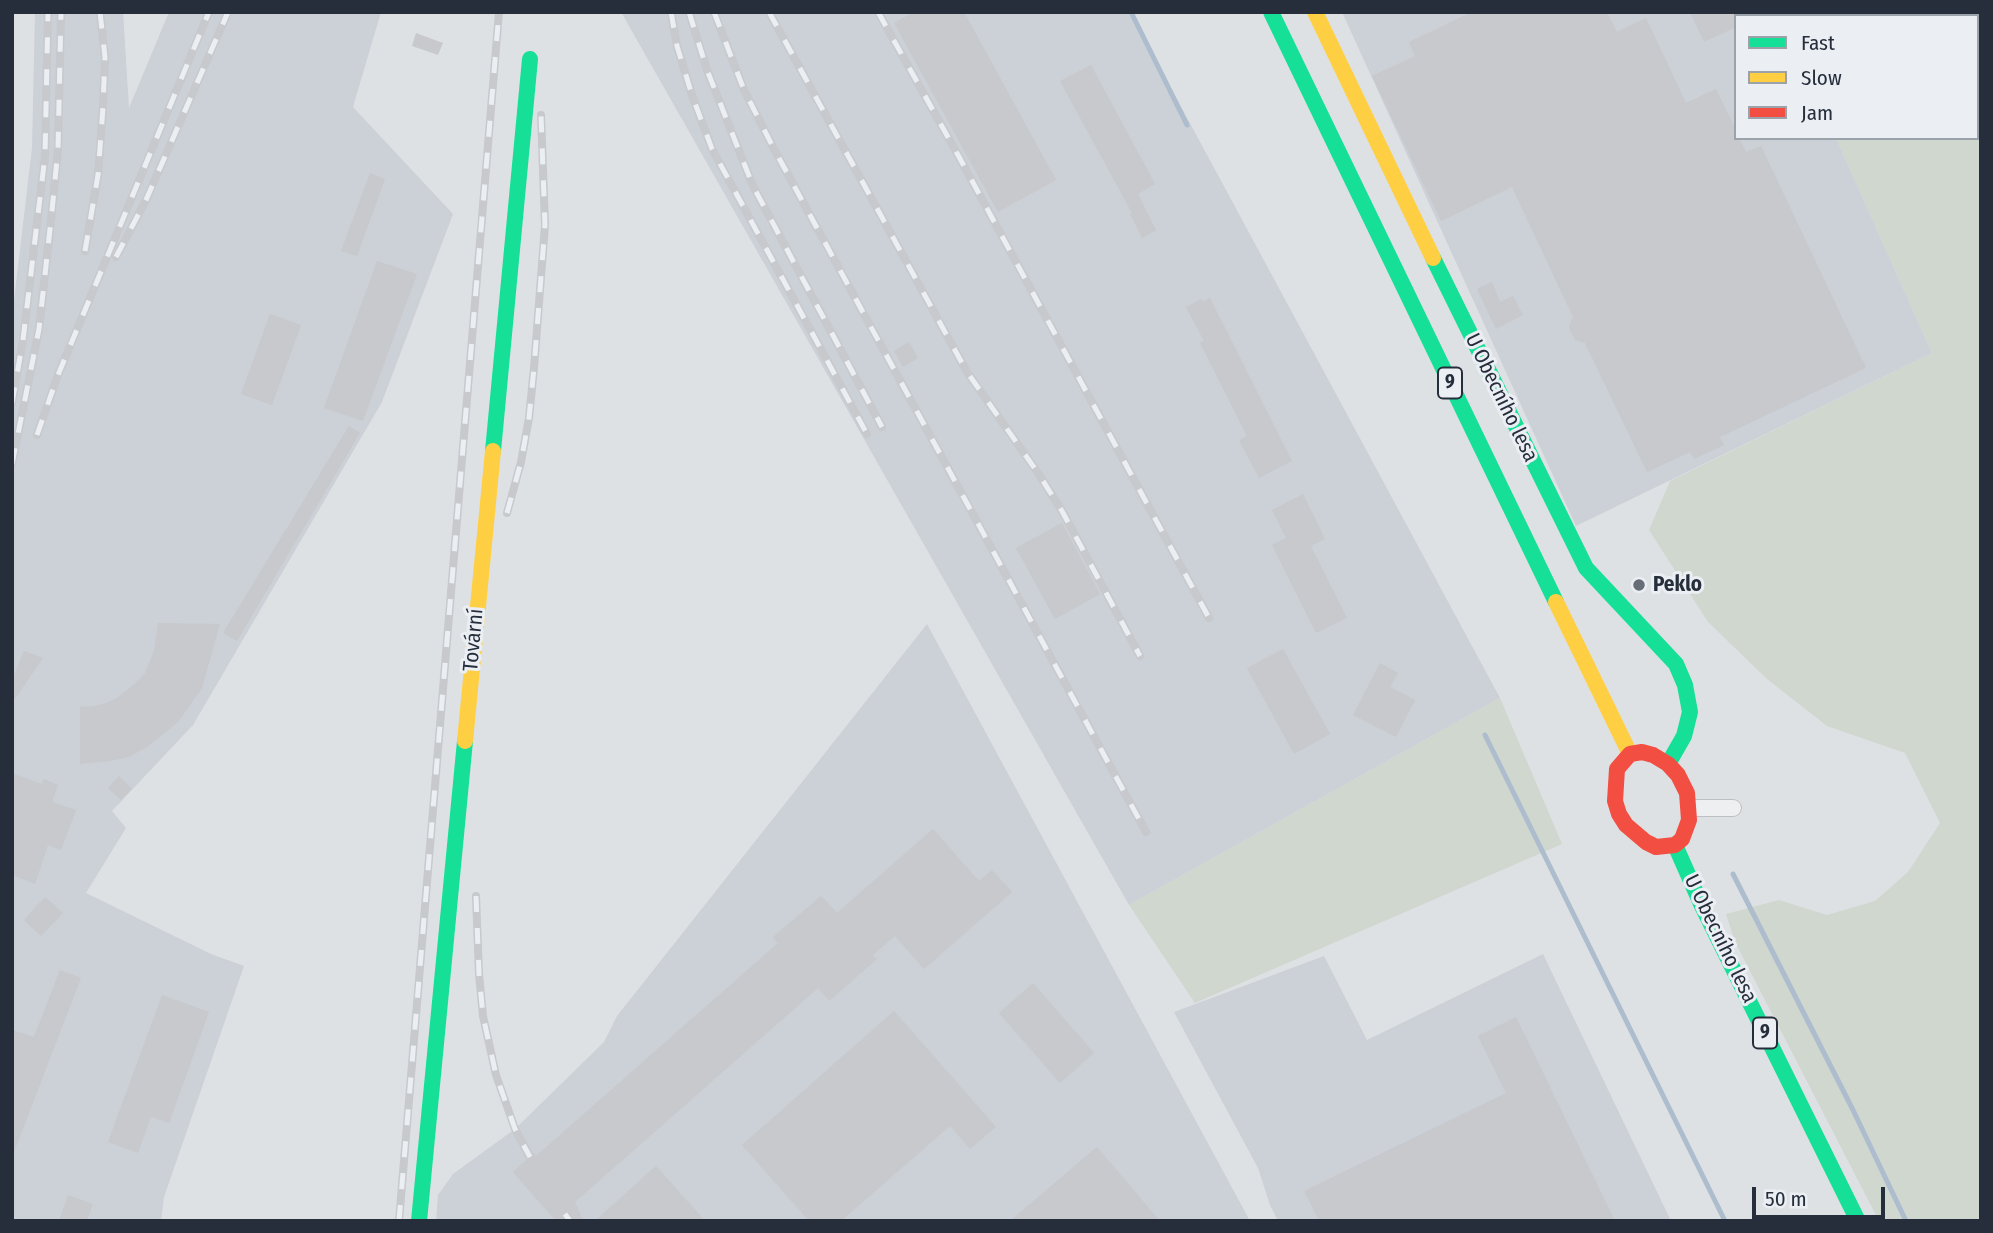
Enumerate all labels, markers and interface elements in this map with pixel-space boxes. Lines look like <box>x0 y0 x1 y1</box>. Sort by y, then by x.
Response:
legend <box>1734 14 1979 140</box>
text: Fast <box>1801 30 1835 56</box>
text: Slow <box>1801 65 1842 91</box>
text: Jam <box>1801 100 1833 126</box>
street label: U Obecního lesa <box>1459 330 1543 466</box>
road number: 9 <box>1438 368 1462 398</box>
place label: Peklo <box>1653 572 1702 598</box>
marker: Peklo <box>1631 577 1647 593</box>
street label: Tovární <box>459 608 489 672</box>
street label: U Obecního lesa <box>1678 871 1762 1007</box>
road number: 9 <box>1753 1018 1777 1049</box>
scale bar <box>1755 1174 1888 1218</box>
text: 50 m <box>1765 1186 1807 1212</box>

